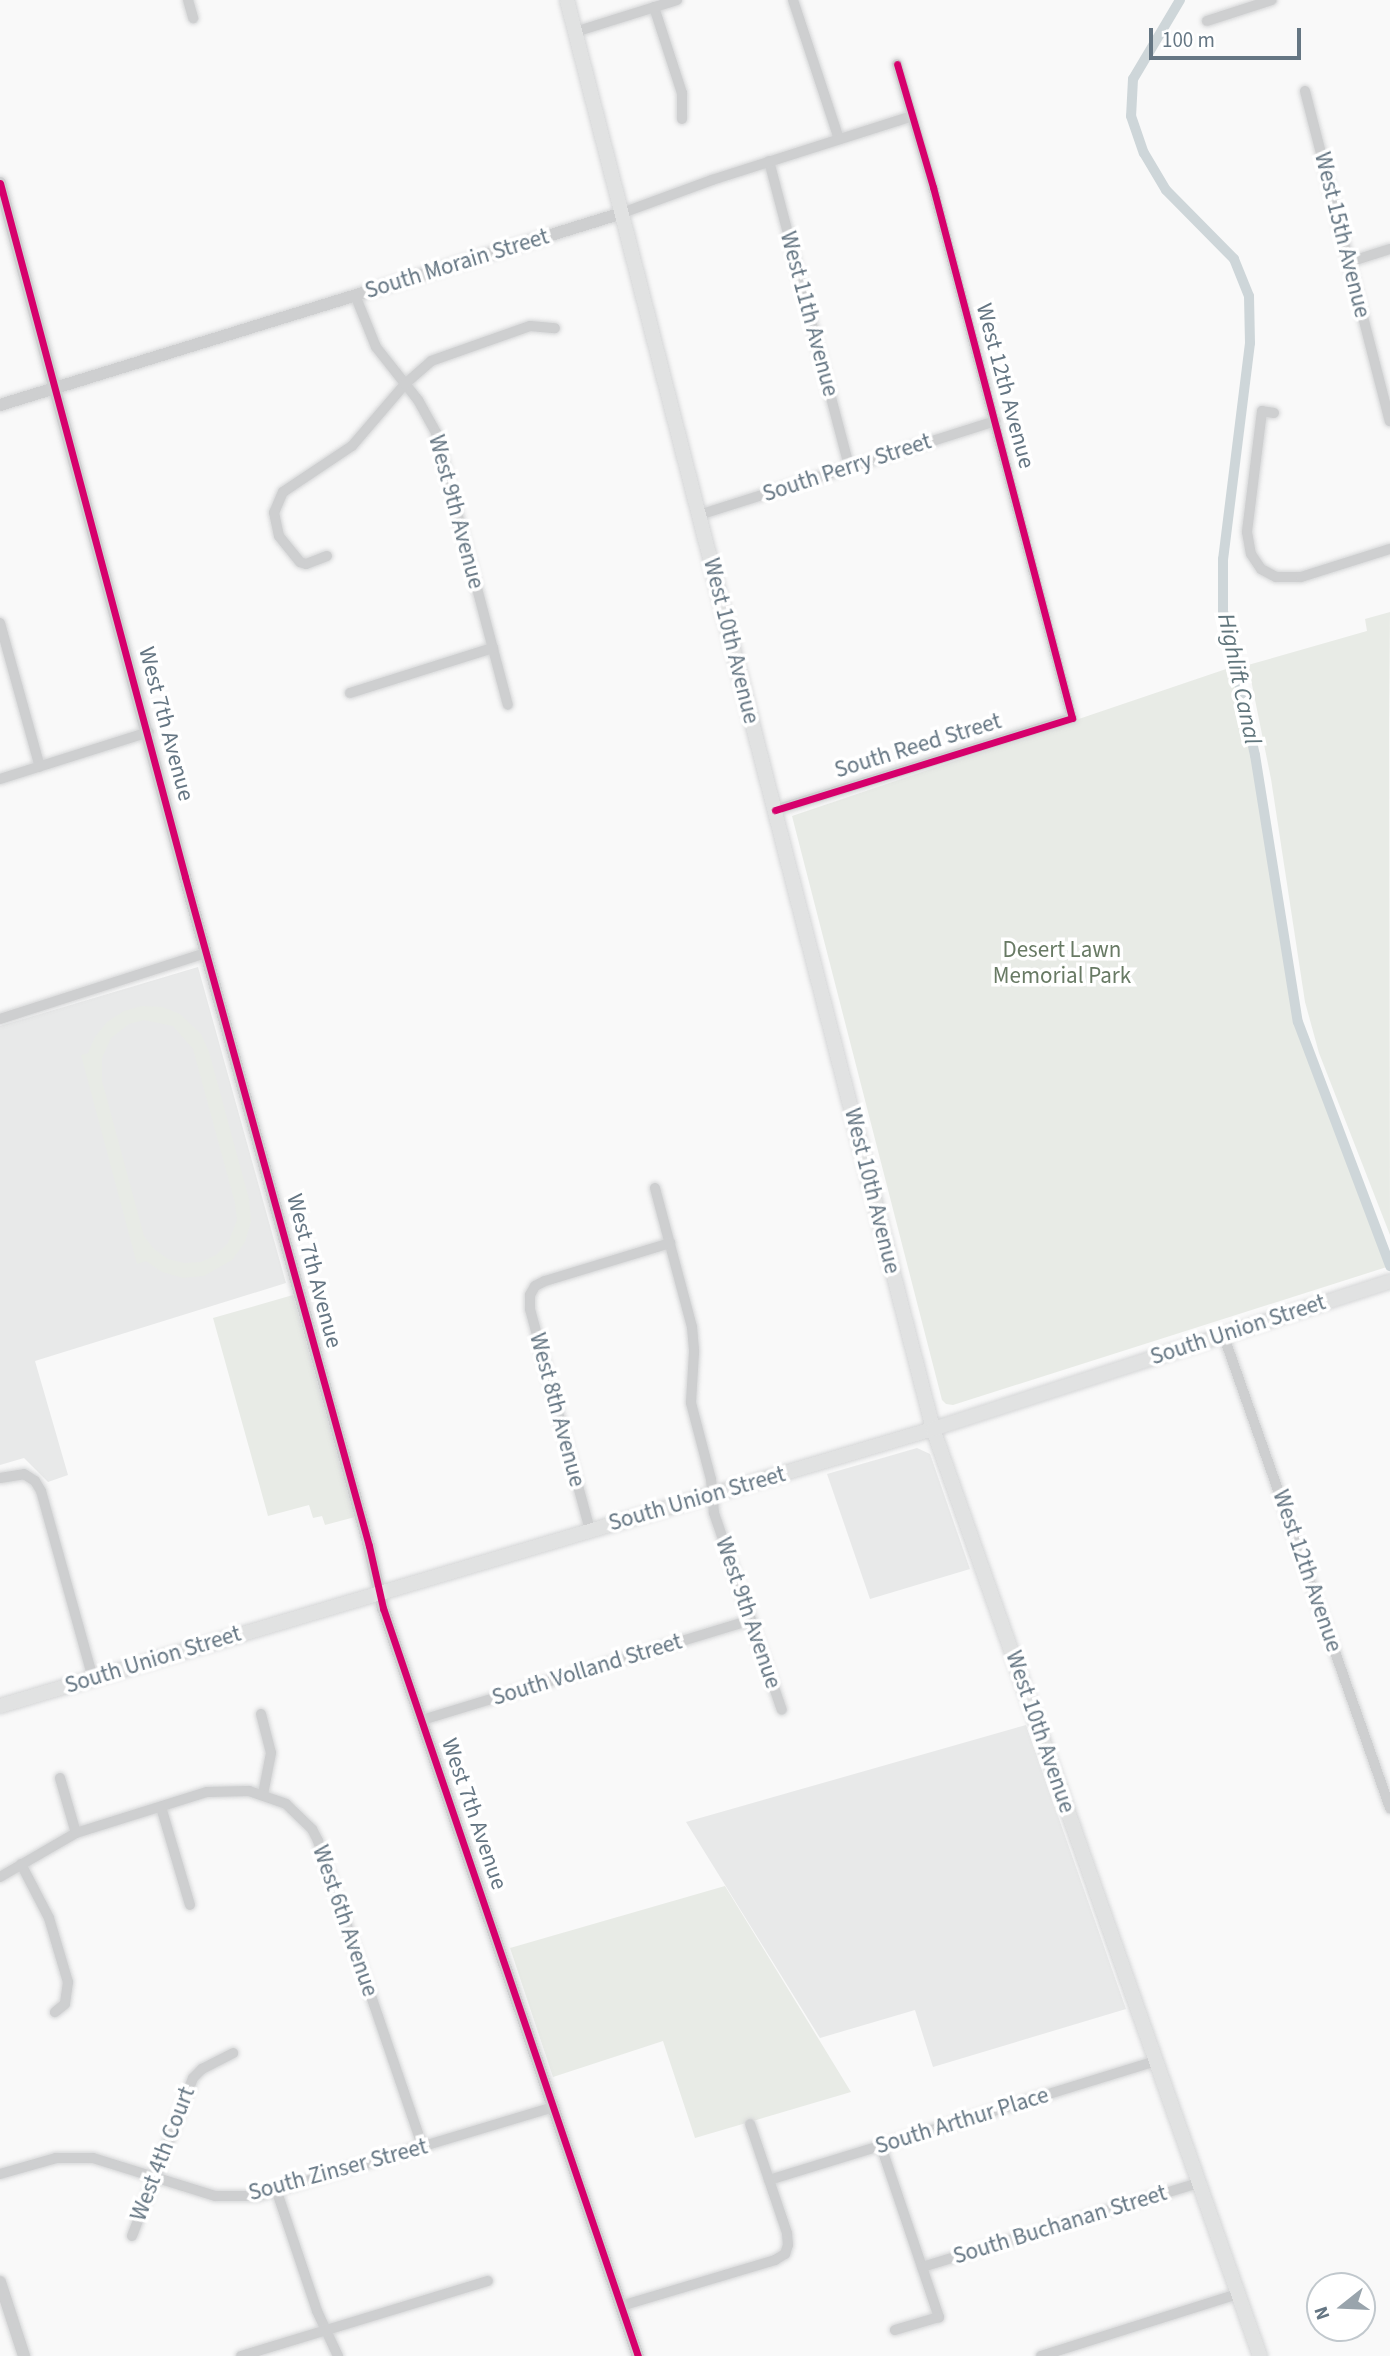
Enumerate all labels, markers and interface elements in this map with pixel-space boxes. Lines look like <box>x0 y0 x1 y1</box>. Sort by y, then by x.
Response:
scale bar <box>1152 14 1304 58</box>
text: 100 m <box>1162 25 1215 55</box>
street label: West 15th Avenue <box>1308 149 1376 321</box>
street label: South Morain Street <box>362 223 552 305</box>
street label: West 11th Avenue <box>774 228 844 400</box>
street label: West 12th Avenue <box>970 300 1040 472</box>
street label: South Perry Street <box>759 428 935 508</box>
street label: West 9th Avenue <box>422 432 490 592</box>
street label: West 10th Avenue <box>697 555 765 727</box>
water label: Highlift Canal <box>1211 611 1267 747</box>
street label: West 7th Avenue <box>132 644 200 804</box>
street label: South Reed Street <box>831 708 1005 784</box>
park label: Desert Lawn Memorial Park <box>993 936 1131 990</box>
street label: West 10th Avenue <box>838 1105 906 1277</box>
street label: West 7th Avenue <box>280 1191 348 1351</box>
street label: South Union Street <box>1147 1289 1329 1371</box>
street label: West 8th Avenue <box>523 1330 591 1490</box>
street label: South Union Street <box>605 1461 789 1537</box>
street label: West 12th Avenue <box>1266 1486 1348 1656</box>
street label: West 9th Avenue <box>709 1534 787 1692</box>
street label: South Union Street <box>62 1620 244 1700</box>
street label: South Volland Street <box>489 1628 685 1712</box>
street label: West 10th Avenue <box>999 1647 1081 1817</box>
street label: West 7th Avenue <box>435 1735 513 1893</box>
street label: West 6th Avenue <box>306 1842 384 2000</box>
street label: South Arthur Place <box>872 2082 1052 2160</box>
street label: West 4th Court <box>125 2083 201 2225</box>
street label: South Zinser Street <box>246 2133 430 2207</box>
street label: South Buchanan Street <box>950 2179 1170 2271</box>
north arrow <box>1306 2272 1376 2342</box>
text: N <box>1308 2303 1337 2323</box>

